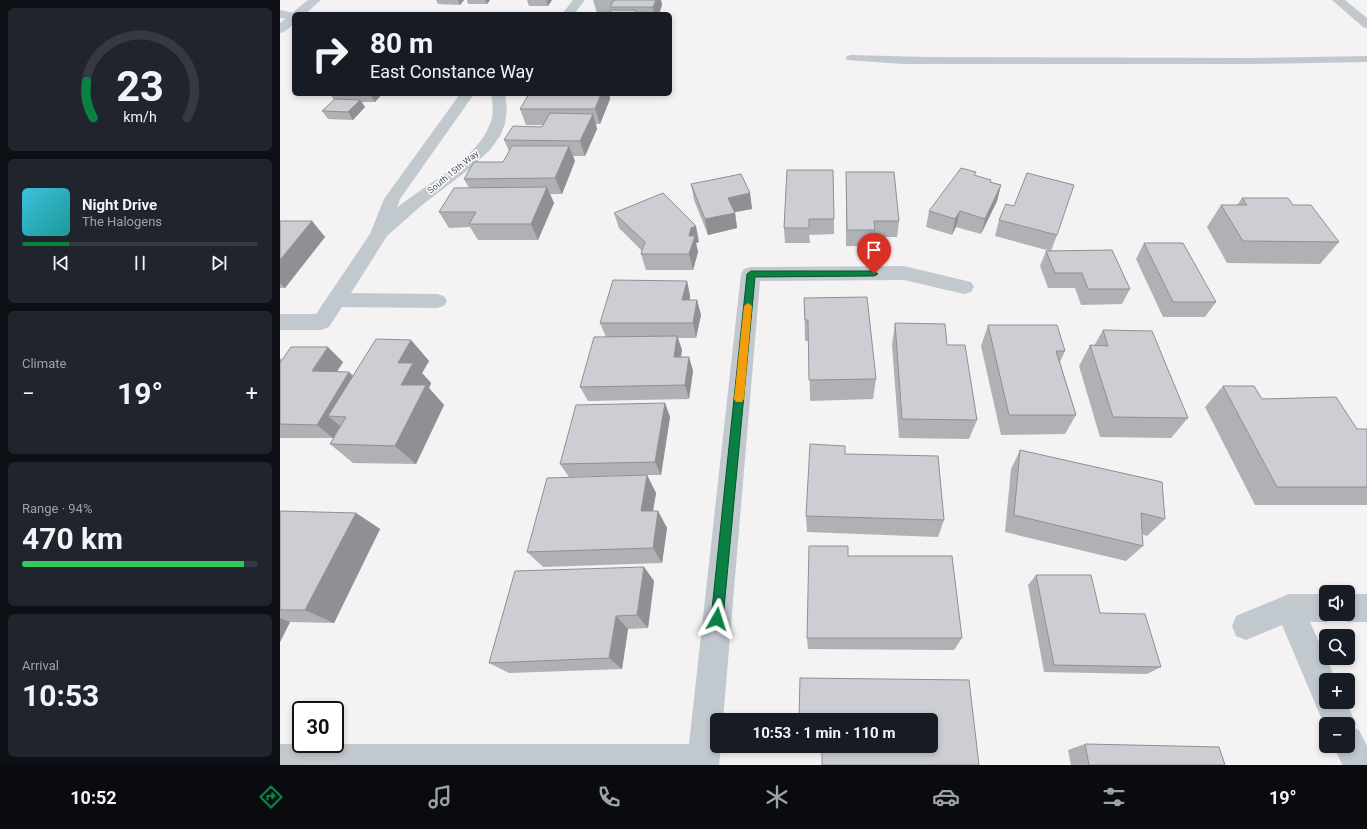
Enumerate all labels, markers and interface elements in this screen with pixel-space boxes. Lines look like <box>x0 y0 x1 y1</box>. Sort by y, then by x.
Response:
text: 80 m <box>370 27 433 60</box>
icon: right <box>304 28 356 80</box>
text: East Constance Way <box>370 61 534 82</box>
text: 23 <box>116 62 164 111</box>
text: km/h <box>123 108 157 124</box>
street label: South 15th Way <box>425 148 481 196</box>
text: Night Drive <box>82 196 157 214</box>
text: The Halogens <box>82 214 162 229</box>
pin <box>857 233 891 274</box>
icon: arrive <box>863 239 885 261</box>
icon: previous <box>50 252 72 274</box>
icon: pause <box>129 252 151 274</box>
icon: next <box>208 252 230 274</box>
text: Climate <box>22 356 66 371</box>
text: 19° <box>117 376 163 411</box>
text: − <box>22 381 35 406</box>
text: + <box>246 381 258 406</box>
text: Range · 94% <box>22 501 92 516</box>
text: 470 km <box>22 521 123 556</box>
map controls <box>1319 585 1355 753</box>
button: sound <box>1319 585 1355 621</box>
position arrow <box>696 598 738 640</box>
button: search <box>1319 629 1355 665</box>
text: Arrival <box>22 658 59 673</box>
button: + <box>1319 673 1355 709</box>
text: 10:53 <box>22 678 99 713</box>
speed limit sign: 30 <box>292 701 344 753</box>
button: − <box>1319 717 1355 753</box>
text: 10:53 · 1 min · 110 m <box>753 724 895 742</box>
icon: directions <box>257 783 285 811</box>
icon: music <box>426 783 454 811</box>
icon: phone <box>595 783 623 811</box>
icon: climate <box>763 783 791 811</box>
icon: car <box>932 783 960 811</box>
icon: filters <box>1100 783 1128 811</box>
text: 10:52 <box>70 787 117 808</box>
text: 19° <box>1269 787 1297 808</box>

